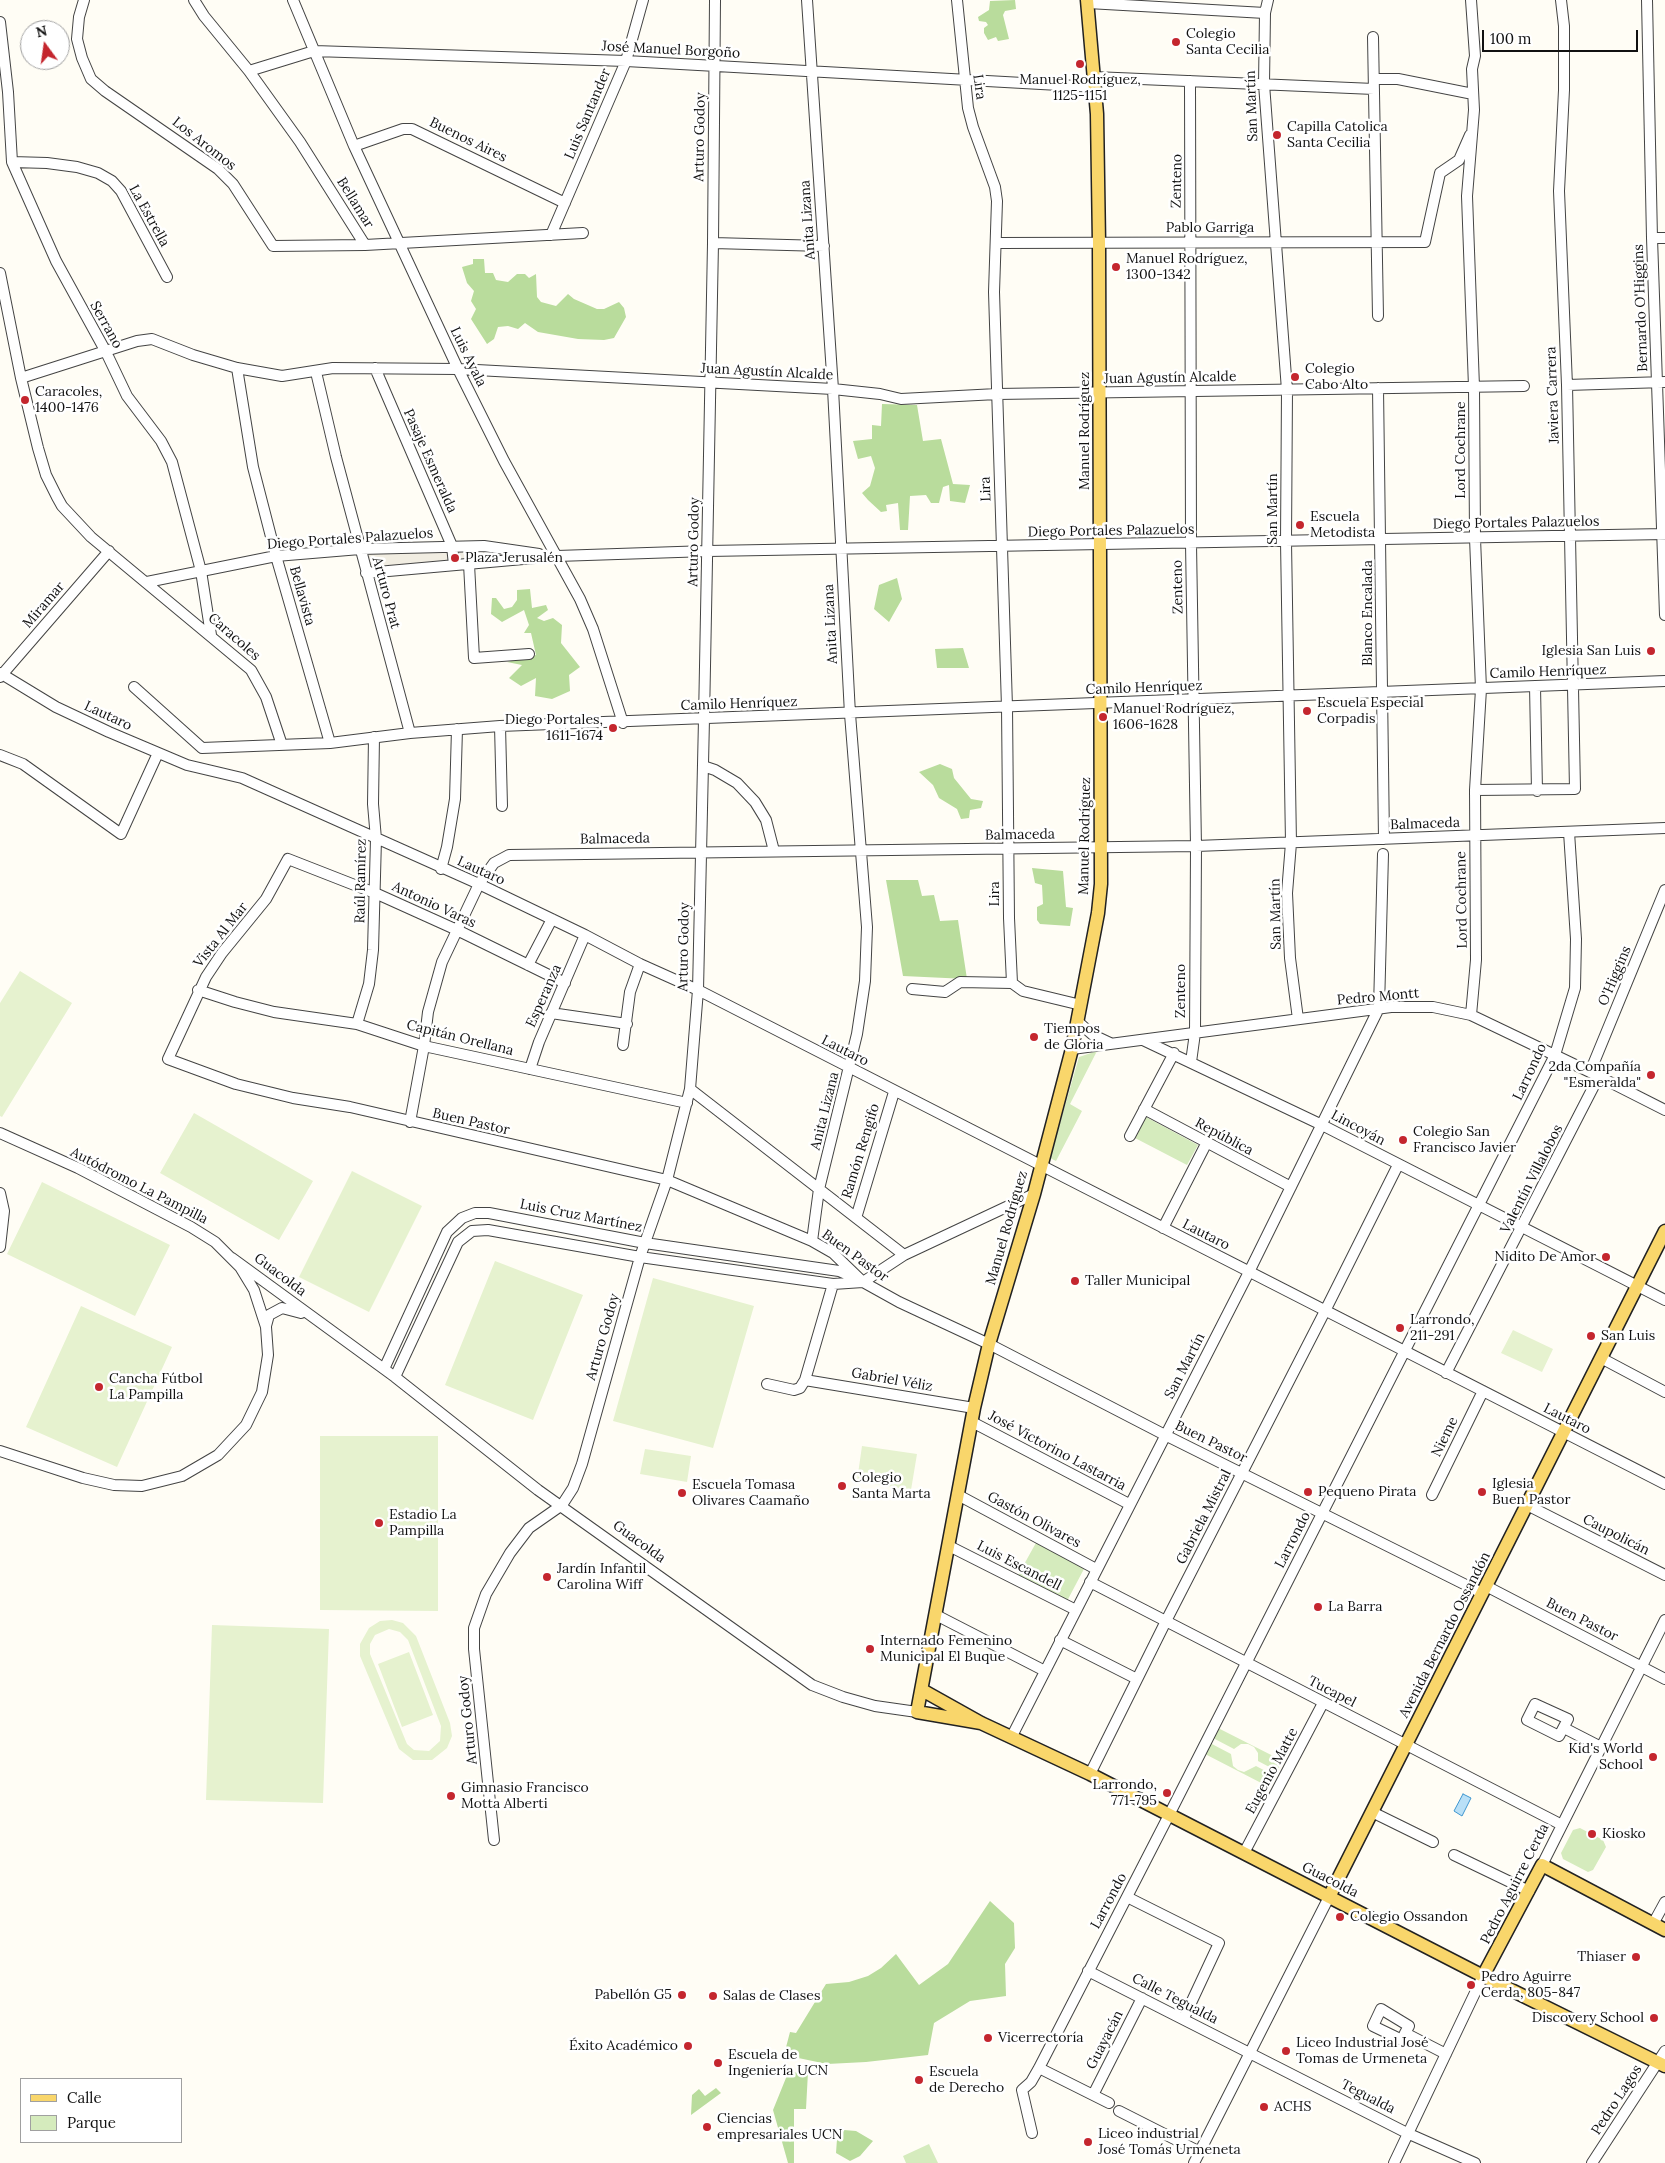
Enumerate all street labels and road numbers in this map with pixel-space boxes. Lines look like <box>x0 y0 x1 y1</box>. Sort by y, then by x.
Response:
street label: José Manuel Borgoño <box>601 38 741 62</box>
street label: Luis Santander <box>561 66 615 162</box>
street label: San Martín <box>1242 70 1262 142</box>
street label: Lira <box>969 73 989 101</box>
street label: Arturo Godoy <box>691 92 709 182</box>
street label: Los Aromos <box>169 114 239 174</box>
street label: Buenos Aires <box>427 114 509 166</box>
street label: Zenteno <box>1168 154 1186 208</box>
street label: Bellamar <box>333 174 377 232</box>
street label: Anita Lizana <box>797 180 819 260</box>
street label: La Estrella <box>125 182 173 250</box>
street label: Pablo Garriga <box>1166 220 1254 236</box>
street label: Bernardo O'Higgins <box>1630 244 1652 372</box>
street label: Serrano <box>86 298 126 352</box>
street label: Luis Ayala <box>446 324 490 390</box>
street label: Javiera Carrera <box>1543 346 1563 444</box>
street label: Juan Agustín Alcalde <box>700 360 834 384</box>
street label: Juan Agustín Alcalde <box>1103 368 1237 388</box>
street label: Manuel Rodríguez <box>1077 372 1093 490</box>
street label: Lord Cochrane <box>1453 401 1469 499</box>
street label: Pasaje Esmeralda <box>400 406 460 516</box>
street label: San Martín <box>1265 473 1281 545</box>
street label: Lira <box>977 476 995 502</box>
street label: Arturo Godoy <box>685 497 703 587</box>
street label: Diego Portales Palazuelos <box>1433 513 1599 533</box>
street label: Diego Portales Palazuelos <box>1028 521 1194 541</box>
street label: Diego Portales Palazuelos <box>266 525 434 553</box>
street label: Arturo Prat <box>368 555 404 631</box>
street label: Zenteno <box>1169 560 1187 614</box>
street label: Blanco Encalada <box>1360 560 1376 666</box>
street label: Bellavista <box>286 564 318 628</box>
street label: Miramar <box>19 578 69 632</box>
street label: Anita Lizana <box>821 584 841 664</box>
street label: Caracoles <box>204 610 264 664</box>
street label: Camilo Henríquez <box>1489 662 1607 682</box>
street label: Camilo Henríquez <box>1085 678 1203 698</box>
street label: Camilo Henríquez <box>680 694 798 714</box>
street label: Lautaro <box>81 698 135 734</box>
street label: Manuel Rodríguez <box>1076 777 1094 895</box>
street label: Balmaceda <box>1390 814 1460 834</box>
street label: Balmaceda <box>985 826 1055 844</box>
street label: Balmaceda <box>580 830 650 848</box>
street label: Raúl Ramírez <box>352 838 370 924</box>
street label: Lord Cochrane <box>1453 851 1471 949</box>
street label: Lautaro <box>454 853 508 889</box>
street label: Antonio Varas <box>389 878 479 932</box>
street label: San Martín <box>1267 878 1285 950</box>
street label: Lira <box>987 881 1003 907</box>
street label: Vista Al Mar <box>190 899 252 971</box>
street label: Arturo Godoy <box>675 902 693 992</box>
street label: O'Higgins <box>1595 943 1635 1009</box>
street label: Esperanza <box>523 962 565 1030</box>
street label: Zenteno <box>1173 964 1189 1018</box>
street label: Pedro Montt <box>1336 985 1420 1009</box>
street label: Capitán Orellana <box>405 1017 515 1059</box>
street label: Lautaro <box>819 1032 871 1070</box>
street label: Larrondo <box>1510 1041 1550 1103</box>
street label: Anita Lizana <box>807 1070 843 1152</box>
street label: Ramón Rengifo <box>839 1101 883 1201</box>
street label: Buen Pastor <box>431 1105 511 1139</box>
street label: Lincoyán <box>1328 1107 1388 1149</box>
street label: República <box>1192 1115 1256 1159</box>
street label: Valentín Villalobos <box>1497 1122 1567 1236</box>
street label: Autódromo La Pampilla <box>67 1144 211 1228</box>
street label: Manuel Rodríguez <box>983 1169 1031 1287</box>
street label: Luis Cruz Martínez <box>518 1196 644 1236</box>
street label: Lautaro <box>1180 1216 1232 1254</box>
street label: Buen Pastor <box>818 1226 892 1286</box>
street label: Guacolda <box>251 1250 309 1300</box>
street label: Arturo Godoy <box>583 1292 623 1382</box>
street label: San Martín <box>1161 1330 1209 1402</box>
street label: Gabriel Véliz <box>850 1365 934 1395</box>
street label: Lautaro <box>1541 1400 1593 1438</box>
street label: José Victorino Lastarria <box>985 1408 1129 1494</box>
street label: Nieme <box>1428 1414 1462 1460</box>
street label: Buen Pastor <box>1172 1417 1250 1467</box>
street label: Gabriela Mistral <box>1173 1467 1235 1567</box>
street label: Gastón Olivares <box>984 1488 1084 1552</box>
street label: Larrondo <box>1272 1509 1314 1571</box>
street label: Caupolicán <box>1580 1511 1652 1559</box>
street label: Guacolda <box>609 1517 669 1567</box>
street label: Luis Escandell <box>974 1538 1064 1594</box>
street label: Avenida Bernardo Ossandón <box>1396 1549 1494 1721</box>
street label: Buen Pastor <box>1543 1595 1621 1645</box>
street label: Tucapel <box>1305 1673 1359 1711</box>
street label: Arturo Godoy <box>455 1675 481 1765</box>
street label: Eugenio Matte <box>1242 1725 1302 1817</box>
street label: Pedro Aguirre Cerda <box>1477 1821 1553 1947</box>
street label: Guacolda <box>1299 1859 1361 1901</box>
street label: Larrondo <box>1087 1870 1131 1932</box>
street label: Calle Tegualda <box>1129 1970 1221 2028</box>
street label: Guayacán <box>1083 2008 1127 2072</box>
street label: Pedro Lagos <box>1588 2062 1646 2138</box>
street label: Tegualda <box>1338 2076 1398 2118</box>

